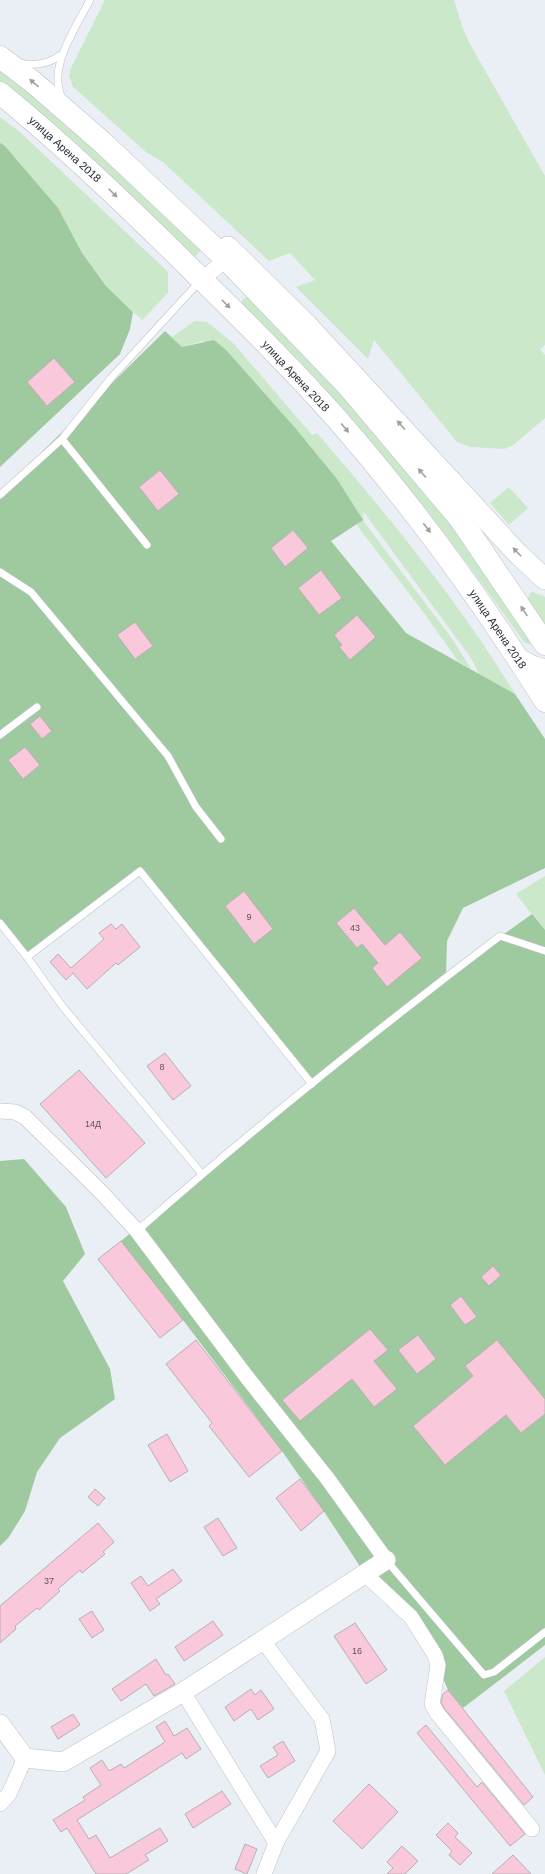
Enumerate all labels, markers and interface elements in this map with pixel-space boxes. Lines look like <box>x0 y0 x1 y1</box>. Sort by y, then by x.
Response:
one-way arrow <box>29 79 40 88</box>
street label: улица Арена 2018 <box>27 114 103 184</box>
one-way arrow <box>108 188 118 198</box>
one-way arrow <box>221 299 231 308</box>
street label: улица Арена 2018 <box>260 338 332 414</box>
one-way arrow <box>396 420 405 430</box>
one-way arrow <box>340 423 349 433</box>
one-way arrow <box>417 468 426 478</box>
one-way arrow <box>423 523 431 534</box>
one-way arrow <box>512 547 522 557</box>
street label: улица Арена 2018 <box>467 587 529 671</box>
one-way arrow <box>520 606 528 616</box>
house number: 9 <box>246 912 252 922</box>
house number: 43 <box>350 923 360 933</box>
house number: 8 <box>159 1062 165 1072</box>
house number: 14Д <box>85 1119 101 1129</box>
house number: 37 <box>44 1576 54 1586</box>
house number: 16 <box>352 1646 362 1656</box>

